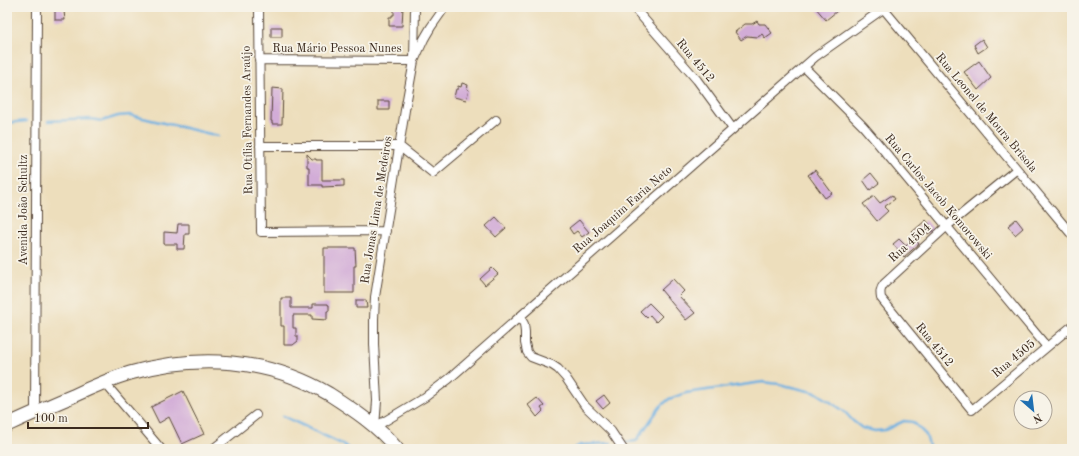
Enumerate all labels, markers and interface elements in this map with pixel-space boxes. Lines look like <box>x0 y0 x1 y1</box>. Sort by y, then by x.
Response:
street label: Rua 4512 <box>674 37 717 85</box>
street label: Rua Mário Pessoa Nunes <box>272 43 402 55</box>
street label: Rua Otília Fernandes Araújo <box>241 45 255 195</box>
street label: Rua Leonel de Moura Brisola <box>933 51 1039 175</box>
street label: Rua Carlos Jacob Komorowski <box>882 132 994 262</box>
street label: Rua Jonas Lima de Medeiros <box>359 135 395 285</box>
street label: Avenida João Schultz <box>18 155 30 265</box>
street label: Rua Joaquim Faria Neto <box>571 164 675 256</box>
street label: Rua 4504 <box>886 220 933 265</box>
street label: Rua 4512 <box>913 320 956 369</box>
street label: Rua 4505 <box>990 337 1038 380</box>
north arrow <box>1013 390 1053 430</box>
scale bar <box>28 404 148 430</box>
text: N <box>1030 411 1043 425</box>
text: 100 m <box>34 413 68 425</box>

